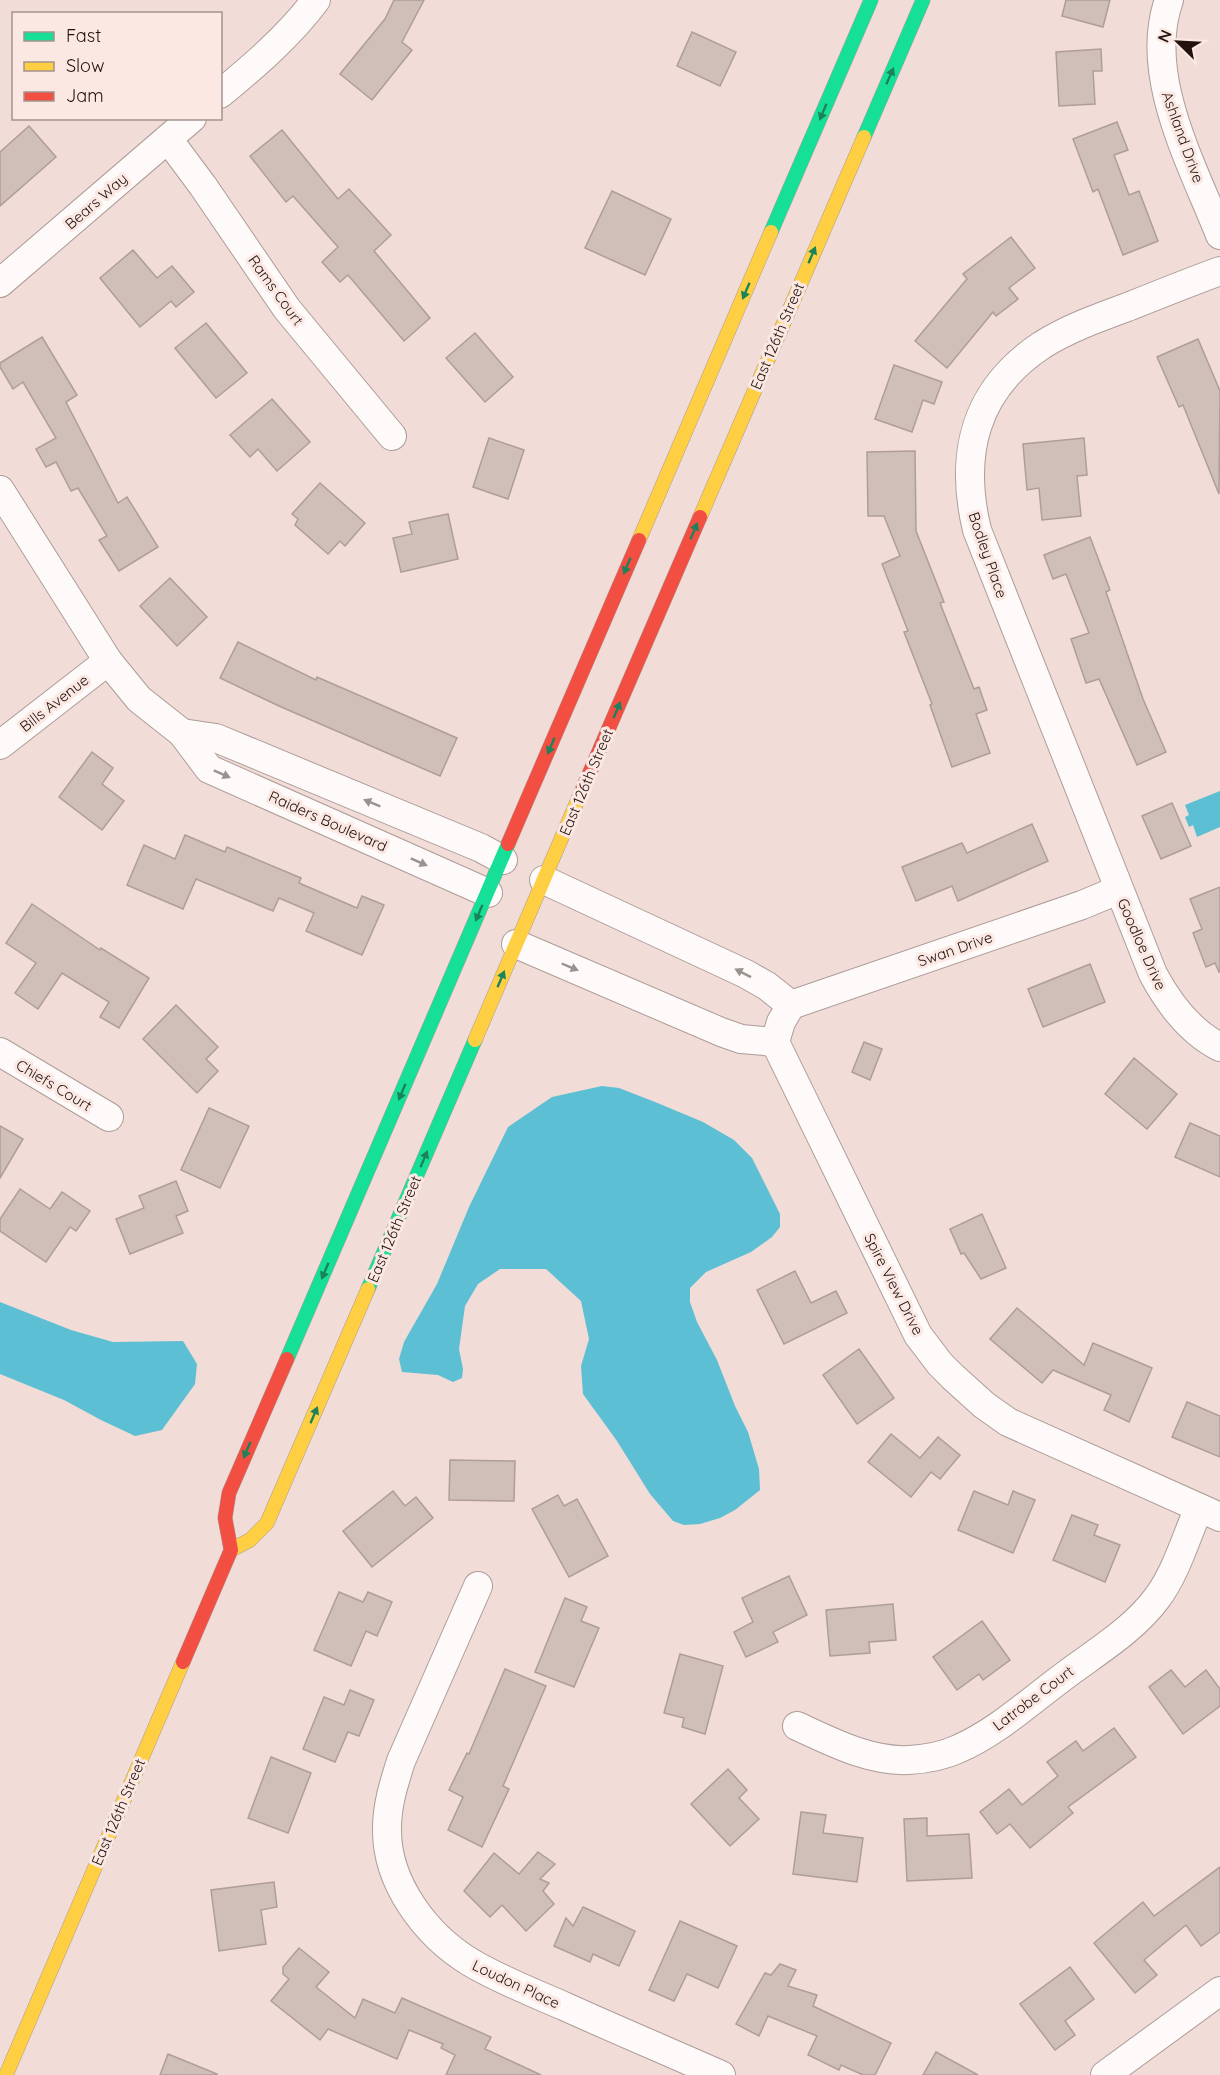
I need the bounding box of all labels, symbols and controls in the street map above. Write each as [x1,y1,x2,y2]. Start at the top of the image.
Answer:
legend [12,12,222,120]
north arrow [1148,12,1208,72]
text: Fast [66,24,101,47]
text: N [1153,26,1176,45]
text: Slow [66,54,104,77]
one-way arrow [885,67,895,85]
text: Jam [66,84,104,107]
street label: Ashland Drive [1158,89,1208,185]
one-way arrow [818,103,828,121]
street label: Bears Way [61,169,131,233]
one-way arrow [807,246,817,264]
street label: Rams Court [244,251,308,329]
street label: East 126th Street [746,280,808,392]
one-way arrow [741,282,750,300]
street label: Bodley Place [964,509,1012,601]
one-way arrow [689,522,699,540]
one-way arrow [623,558,632,575]
street label: Bills Avenue [16,670,92,736]
one-way arrow [612,701,622,719]
street label: East 126th Street [555,726,617,838]
one-way arrow [546,737,556,755]
one-way arrow [213,769,231,779]
street label: Raiders Boulevard [266,786,390,856]
one-way arrow [363,798,381,807]
one-way arrow [410,857,428,867]
street label: Goodloe Drive [1113,895,1171,993]
one-way arrow [475,905,484,922]
street label: Swan Drive [915,927,995,971]
one-way arrow [561,962,579,972]
one-way arrow [734,968,751,978]
one-way arrow [496,970,506,988]
street label: Chiefs Court [13,1055,95,1115]
one-way arrow [397,1084,407,1102]
one-way arrow [419,1149,429,1167]
street label: East 126th Street [363,1173,425,1285]
street label: Spire View Drive [860,1230,928,1338]
one-way arrow [320,1263,330,1281]
one-way arrow [310,1406,319,1424]
one-way arrow [242,1442,252,1460]
street label: Latrobe Court [989,1661,1077,1735]
street label: East 126th Street [87,1756,149,1868]
street label: Loudon Place [469,1955,563,2013]

